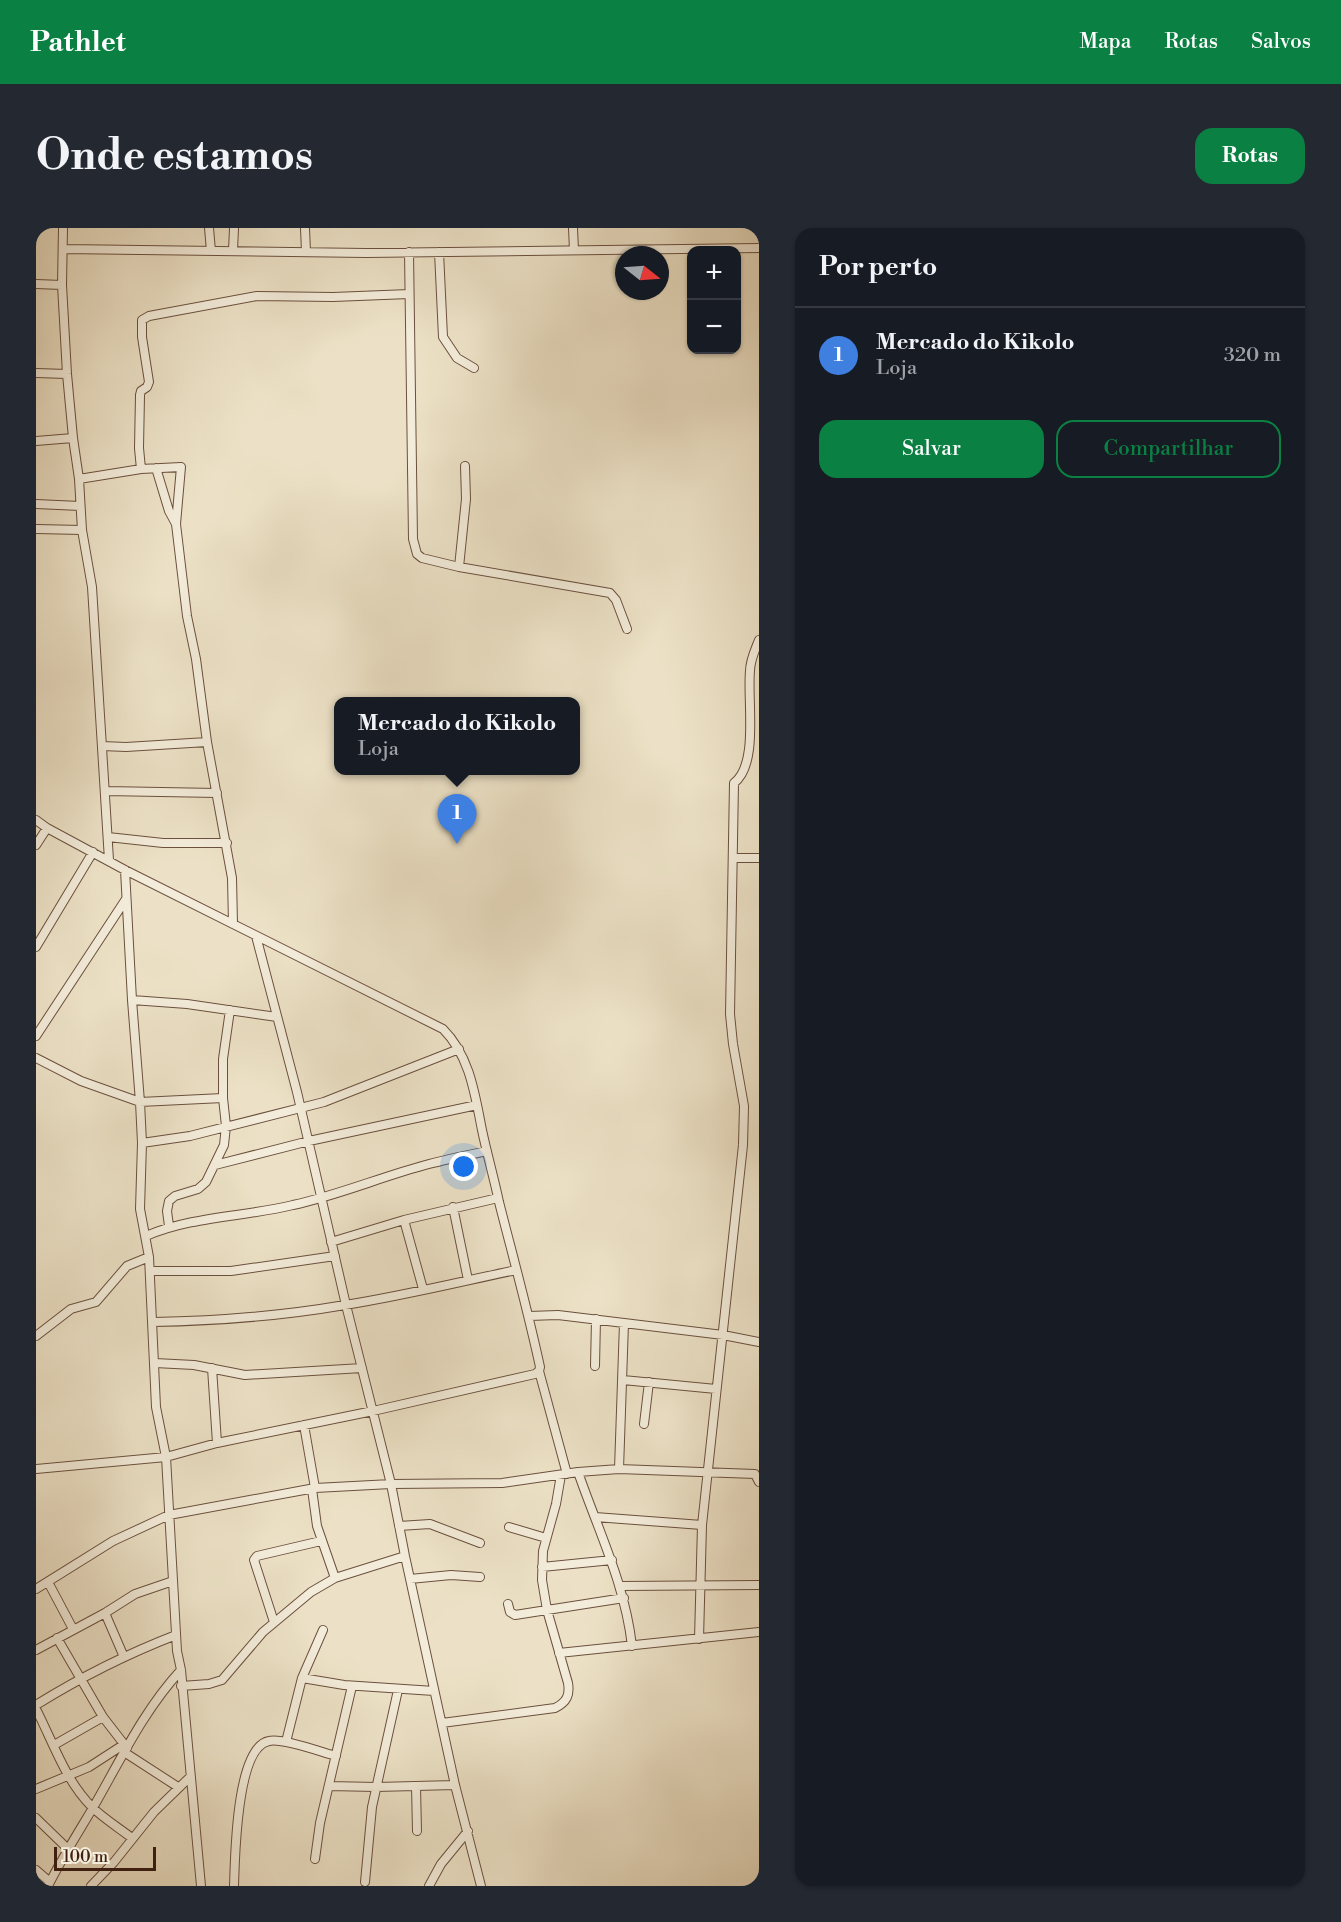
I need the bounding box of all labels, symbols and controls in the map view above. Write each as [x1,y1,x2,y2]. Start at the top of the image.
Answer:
text: Pathlet [30,25,126,60]
text: Mapa [1079,29,1131,55]
text: Rotas [1164,29,1218,55]
text: Salvos [1251,29,1311,55]
button: Rotas [1195,128,1305,184]
text: Onde estamos [36,130,313,183]
north arrow [615,246,669,300]
map controls [687,246,741,354]
button: + [687,246,741,300]
text: Por perto [819,251,937,283]
button: − [687,300,741,354]
text: Mercado do Kikolo [876,329,1075,356]
text: 1 [834,343,843,368]
text: 320 m [1224,343,1281,368]
text: Loja [876,356,917,381]
button: Salvar [819,420,1044,478]
button: Compartilhar [1056,420,1281,478]
popup [334,697,580,775]
text: Mercado do Kikolo [358,710,556,737]
text: Loja [358,737,399,762]
pin: 1 [438,794,476,844]
your location [449,1152,478,1181]
scale bar [54,1844,156,1872]
text: 100 m [63,1847,108,1867]

